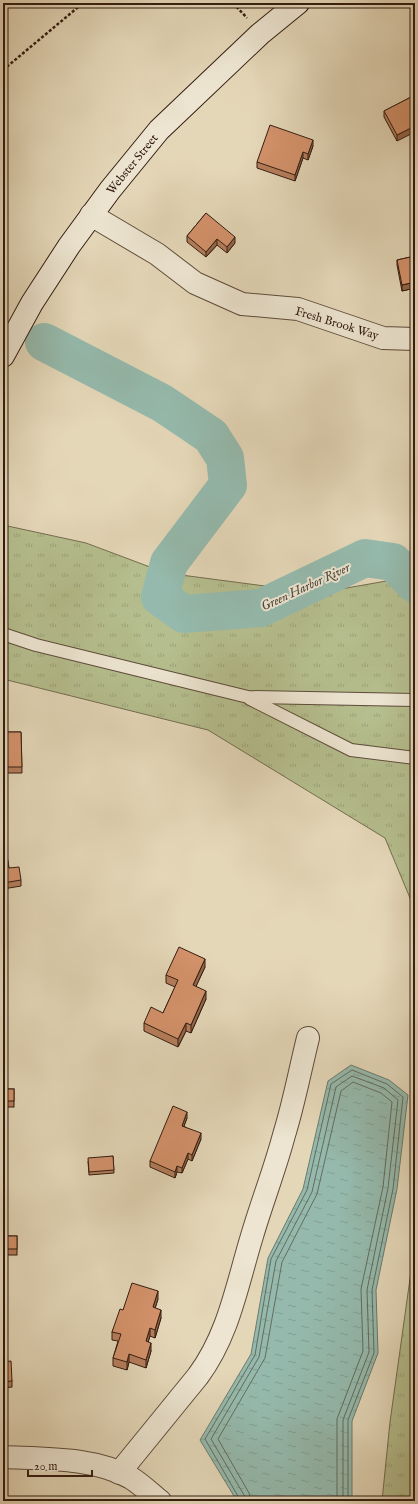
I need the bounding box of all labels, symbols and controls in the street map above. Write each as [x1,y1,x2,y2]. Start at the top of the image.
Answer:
street label: Webster Street [103,131,161,198]
street label: Fresh Brook Way [293,304,381,343]
water label: Green Harbor River [258,559,353,615]
scale bar [28,1452,92,1478]
text: 20 m [34,1459,57,1474]

